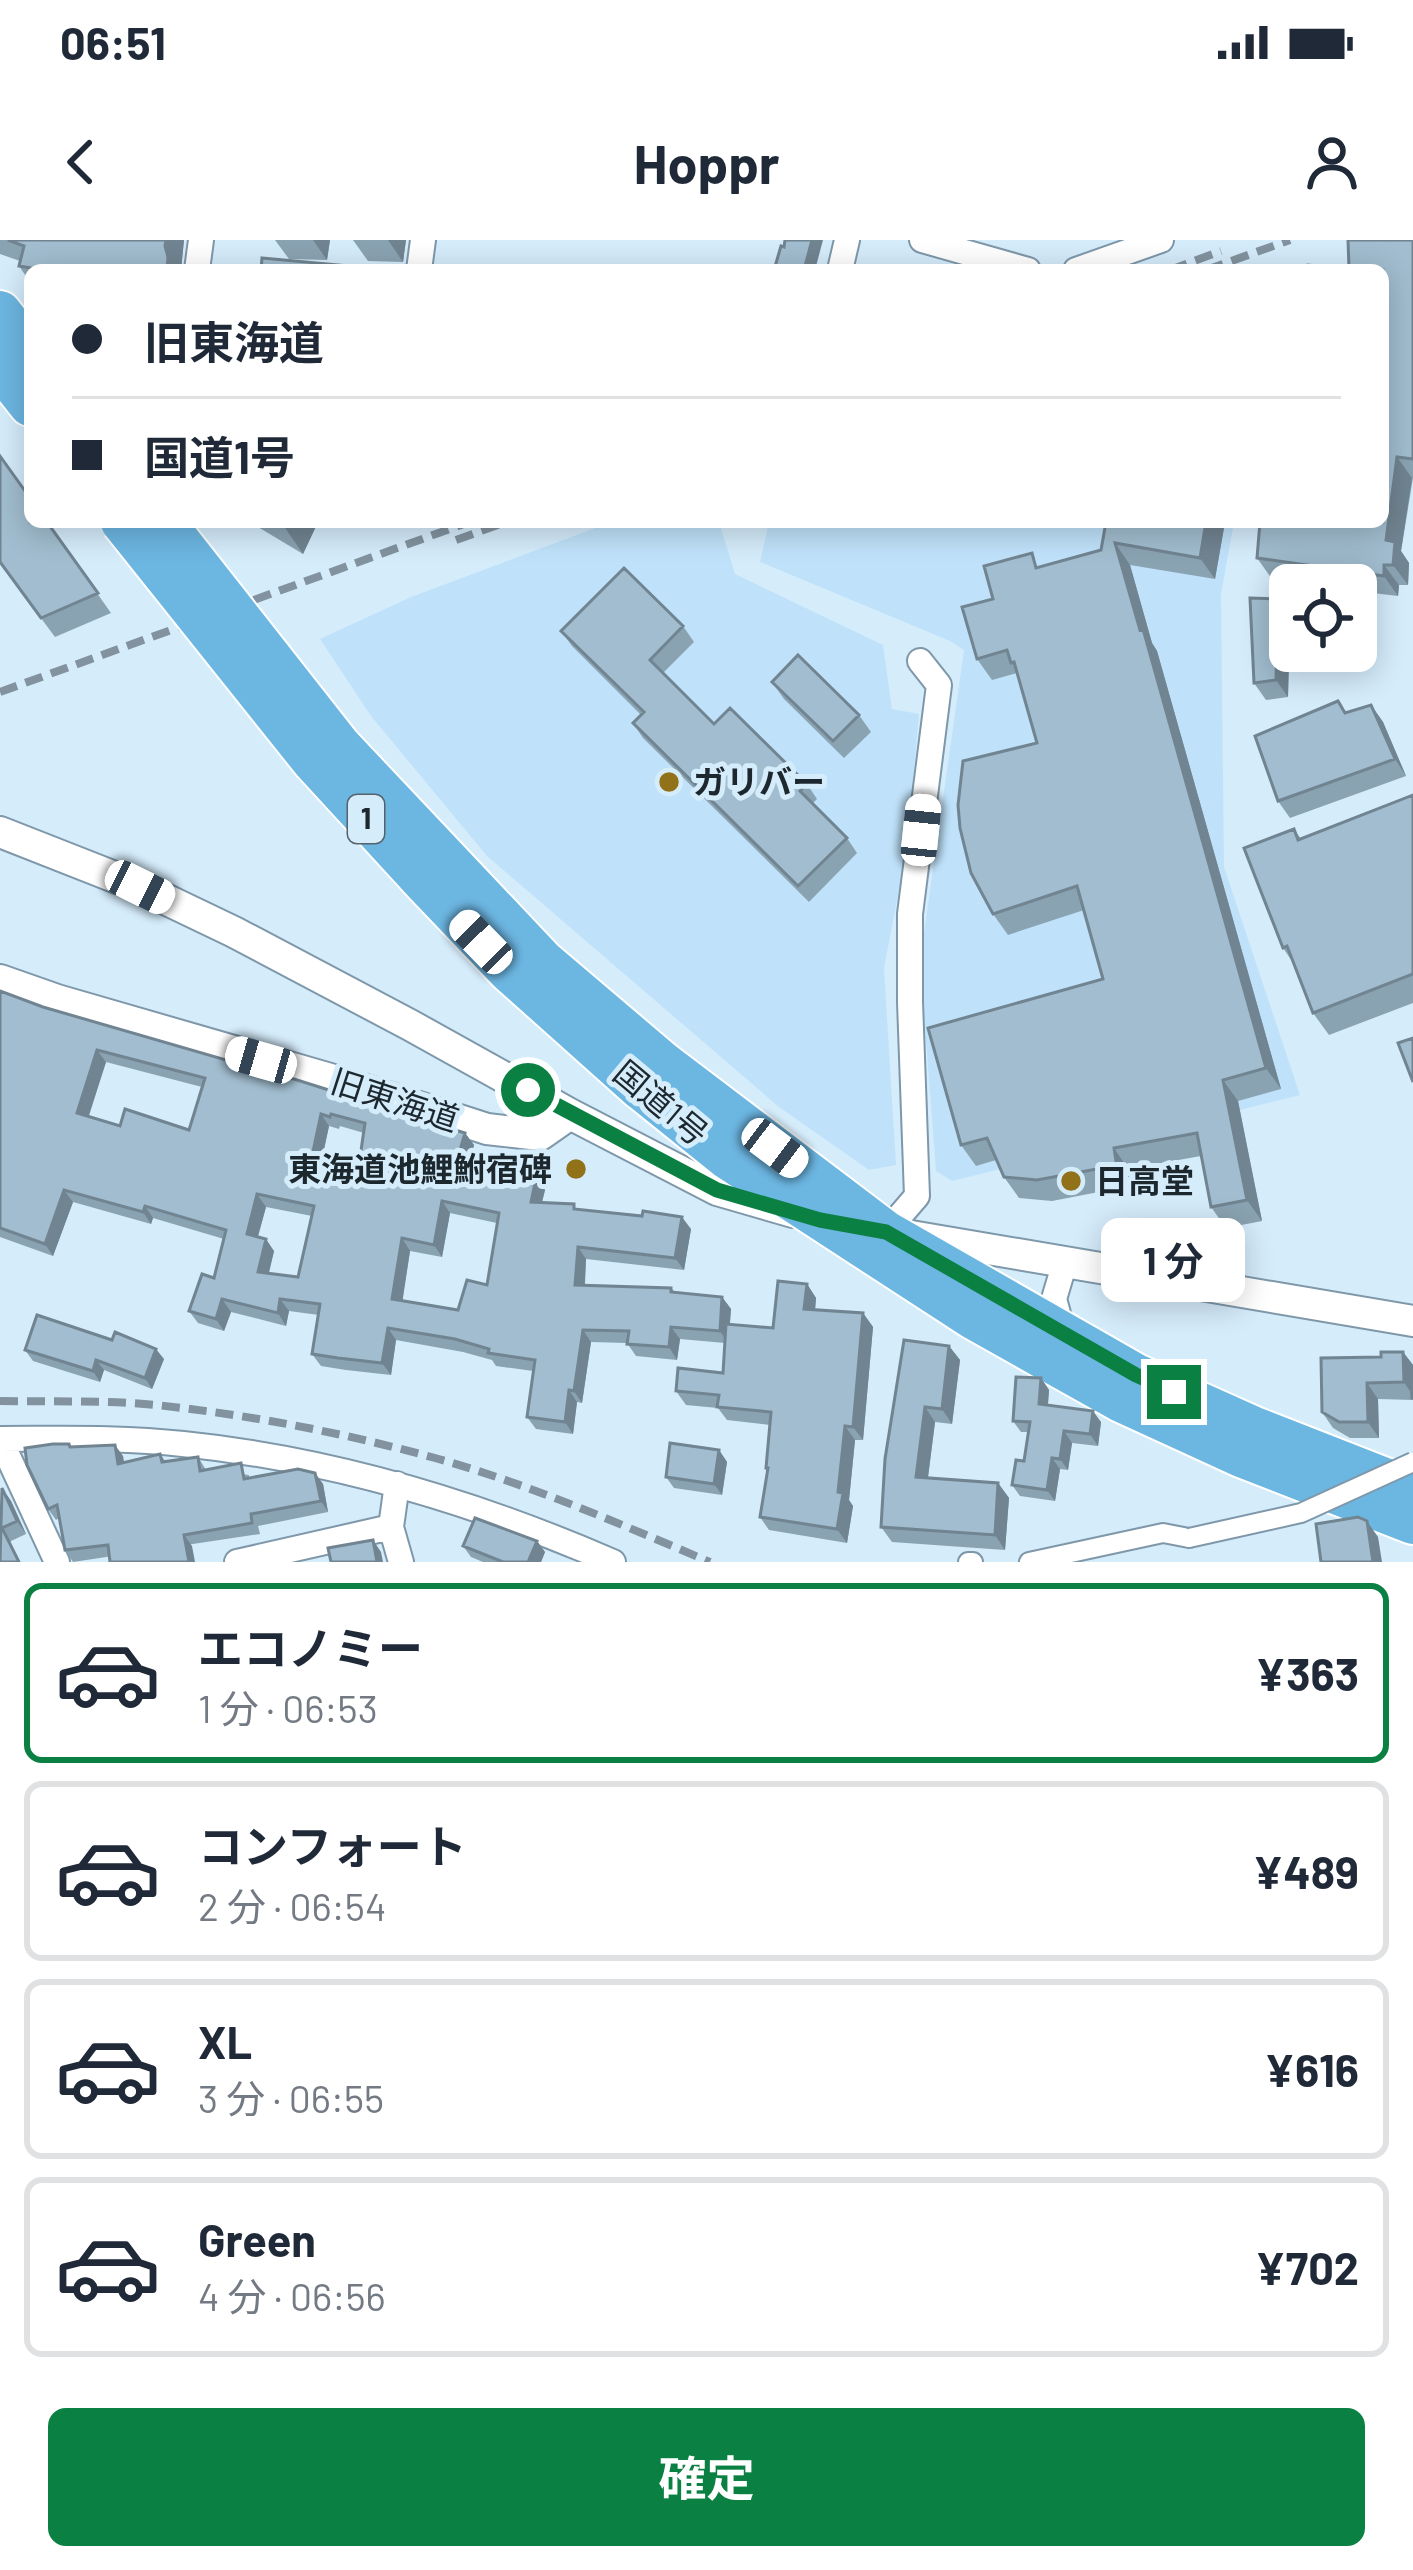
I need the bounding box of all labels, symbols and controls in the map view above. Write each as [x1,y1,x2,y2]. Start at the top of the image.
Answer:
text: 06:51 [60,15,166,69]
icon: back [48,129,114,195]
icon: person [1299,129,1365,195]
text: Hoppr [633,130,780,195]
text: 旧東海道 [144,314,324,368]
text: 国道1号 [144,429,295,483]
map controls [1269,564,1377,672]
button: locate [1269,564,1377,672]
place label: ガリバー [693,761,825,801]
marker: ガリバー [656,769,682,795]
car [899,792,943,868]
road number: 1 [348,795,384,843]
car [100,855,180,919]
car [443,904,519,980]
car [221,1033,301,1087]
street label: 国道1号 [606,1051,717,1153]
street label: 旧東海道 [326,1060,464,1138]
route start [501,1063,555,1117]
car [735,1112,815,1184]
place label: 東海道池鯉鮒宿碑 [288,1148,552,1188]
marker: 東海道池鯉鮒宿碑 [563,1156,589,1182]
place label: 日高堂 [1095,1160,1194,1200]
marker: 日高堂 [1058,1168,1084,1194]
callout: 1 分 [1102,1218,1246,1302]
text: 1 分 [1143,1236,1203,1283]
route end [1147,1365,1201,1419]
icon: car [54,1619,162,1727]
text: エコノミー [198,1620,423,1674]
text: ¥363 [1255,1646,1359,1700]
text: 1 分 · 06:53 [198,1684,378,1731]
icon: car [54,1817,162,1925]
text: コンフォート [198,1818,467,1872]
text: ¥489 [1253,1844,1359,1898]
text: 2 分 · 06:54 [198,1882,386,1929]
text: XL [198,2014,252,2068]
icon: car [54,2015,162,2123]
text: ¥616 [1264,2042,1359,2096]
text: 3 分 · 06:55 [198,2074,384,2121]
text: Green [198,2212,316,2266]
icon: car [54,2213,162,2321]
text: ¥702 [1255,2240,1359,2294]
text: 4 分 · 06:56 [198,2272,386,2319]
button: 確定 [48,2408,1365,2546]

